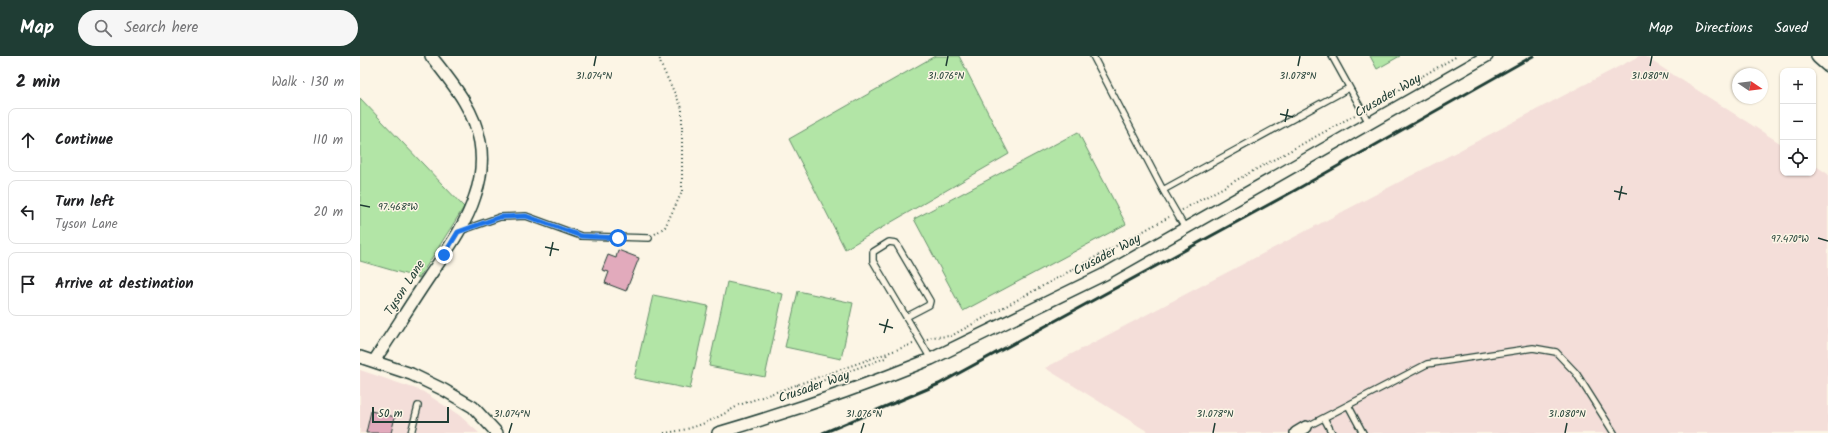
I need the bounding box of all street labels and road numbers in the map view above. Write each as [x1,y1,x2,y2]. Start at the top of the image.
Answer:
street label: Crusader Way [1351,68,1426,124]
street label: Crusader Way [1069,228,1145,282]
street label: Tyson Lane [379,256,431,320]
street label: Crusader Way [776,365,853,409]

